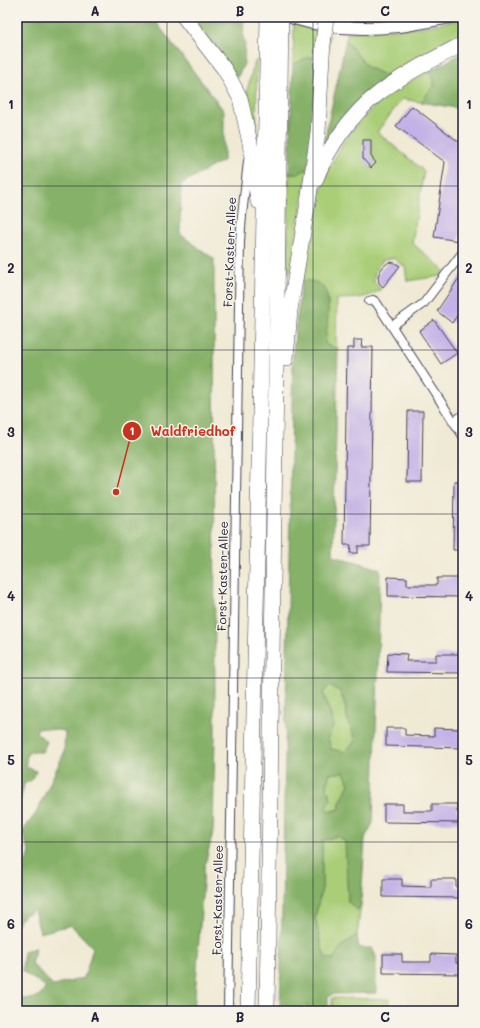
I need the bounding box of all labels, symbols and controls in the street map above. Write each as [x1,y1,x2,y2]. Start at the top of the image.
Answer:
text: A [90,2,100,19]
text: B [236,2,245,19]
text: C [380,2,390,19]
text: 1 [8,95,14,112]
text: 1 [466,95,472,112]
street label: Forst-Kasten-Allee [219,197,239,307]
text: 2 [7,259,15,276]
text: 2 [465,259,473,276]
callout: Waldfriedhof [122,419,243,444]
text: 1 [129,422,135,438]
text: Waldfriedhof [151,422,236,439]
text: 3 [7,423,15,440]
text: 3 [465,423,473,440]
street label: Forst-Kasten-Allee [213,521,231,631]
text: 4 [7,587,15,604]
text: 4 [465,587,473,604]
text: 5 [7,751,15,768]
text: 5 [465,751,473,768]
street label: Forst-Kasten-Allee [208,845,226,955]
text: 6 [7,915,15,932]
text: 6 [465,915,473,932]
text: A [90,1008,100,1025]
text: B [236,1008,245,1025]
text: C [380,1008,390,1025]

